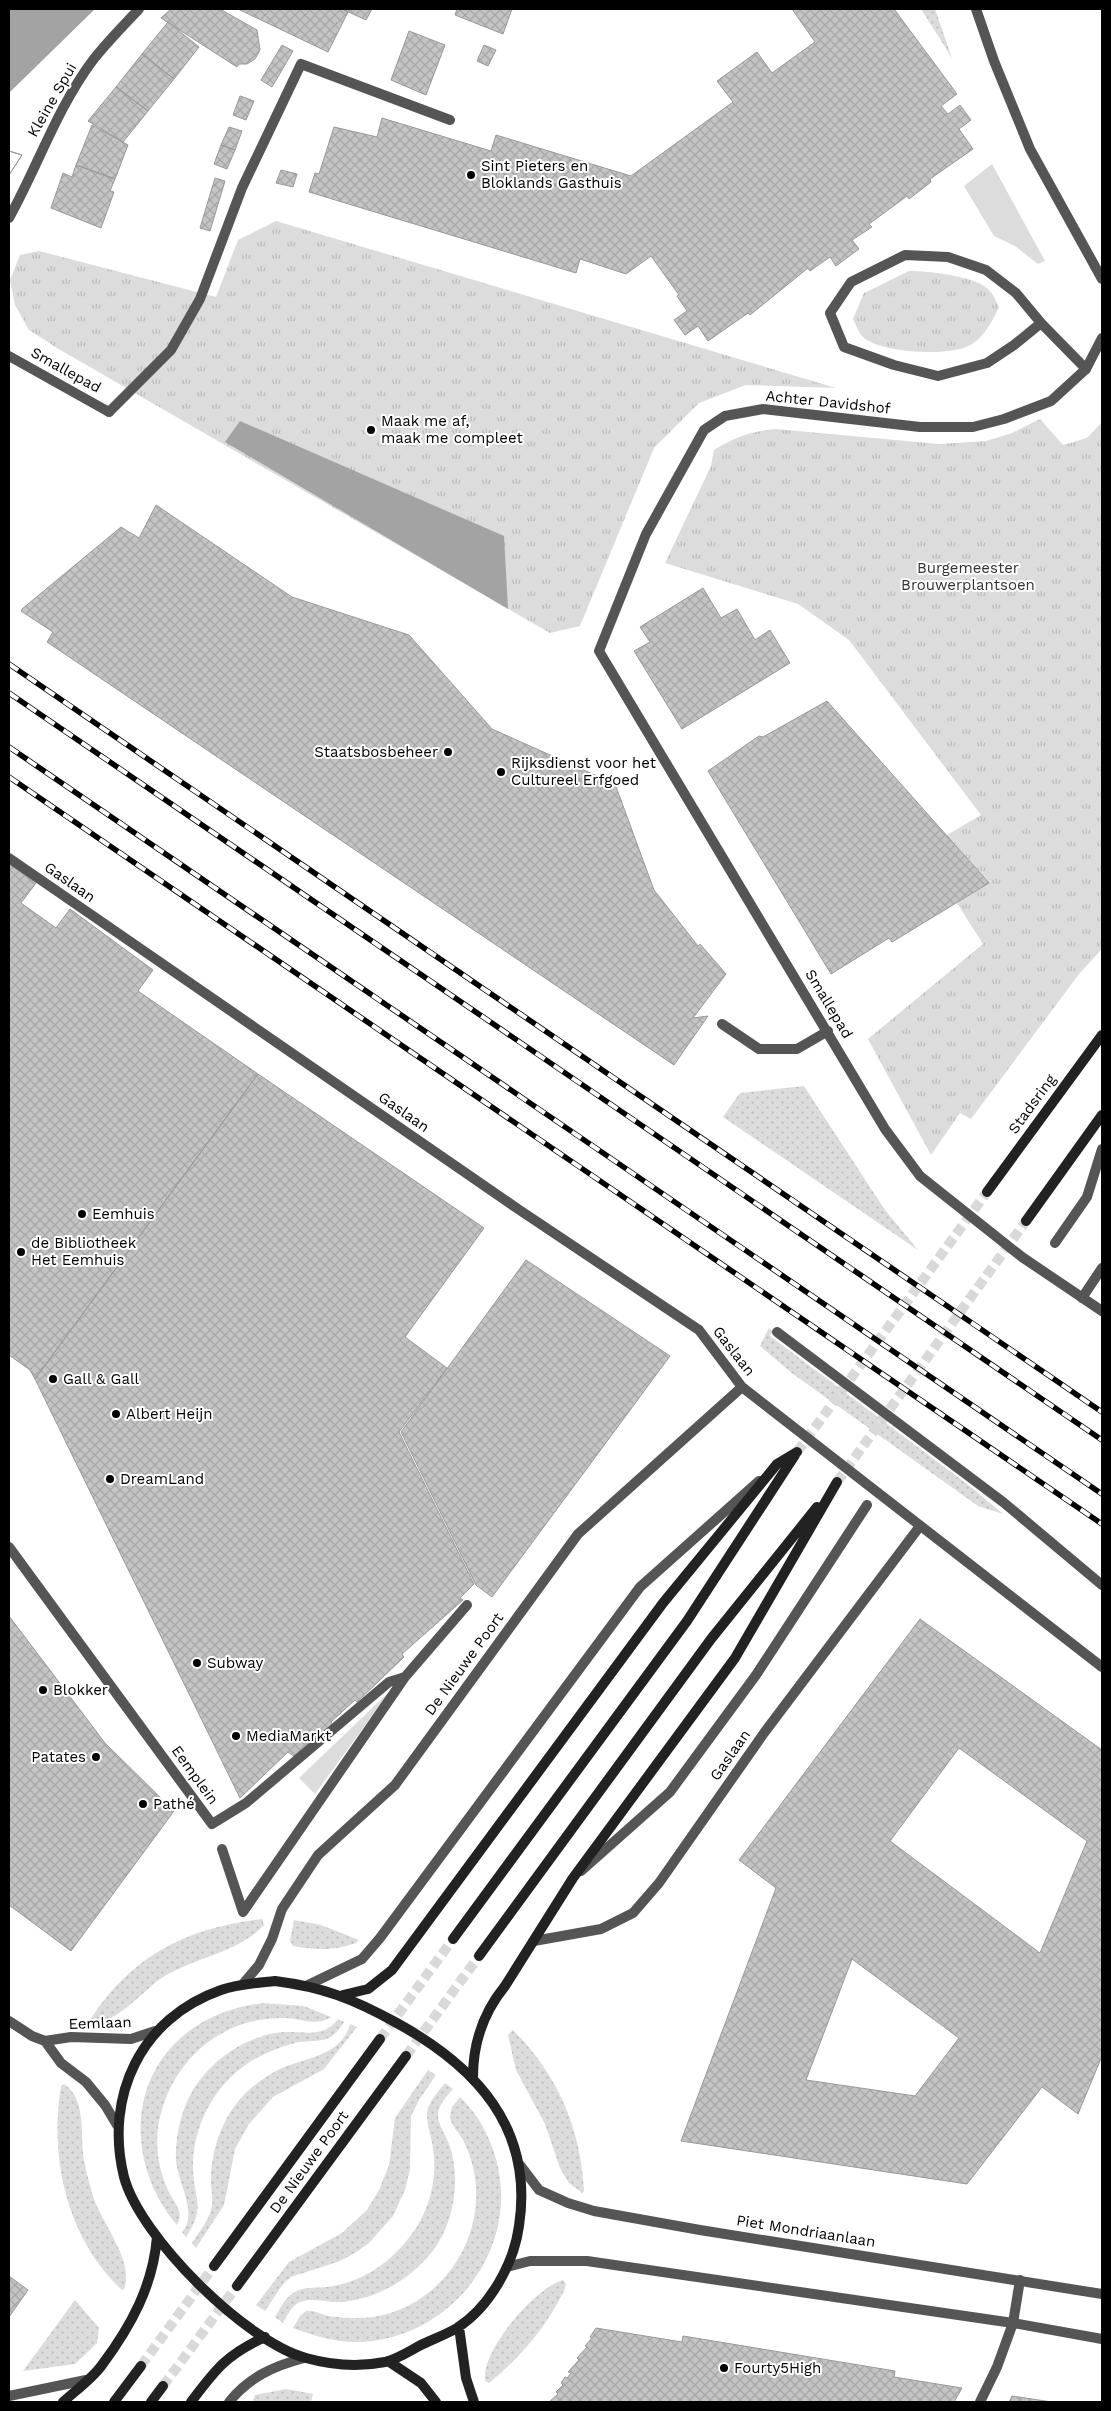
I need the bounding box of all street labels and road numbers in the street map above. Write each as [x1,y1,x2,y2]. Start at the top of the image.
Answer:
street label: Kleine Spui [24,60,80,140]
street label: Smallepad [28,343,104,397]
street label: Achter Davidshof [765,386,891,418]
street label: Gaslaan [41,858,99,906]
street label: Smallepad [801,966,857,1042]
street label: Stadsring [1004,1071,1060,1137]
street label: Gaslaan [375,1088,433,1136]
street label: Gaslaan [709,1323,759,1379]
street label: De Nieuwe Poort [421,1609,508,1719]
street label: Gaslaan [706,1726,754,1784]
street label: Eemplein [168,1742,222,1808]
street label: Eemlaan [68,2013,132,2033]
street label: De Nieuwe Poort [266,2107,353,2217]
street label: Piet Mondriaanlaan [735,2211,877,2251]

